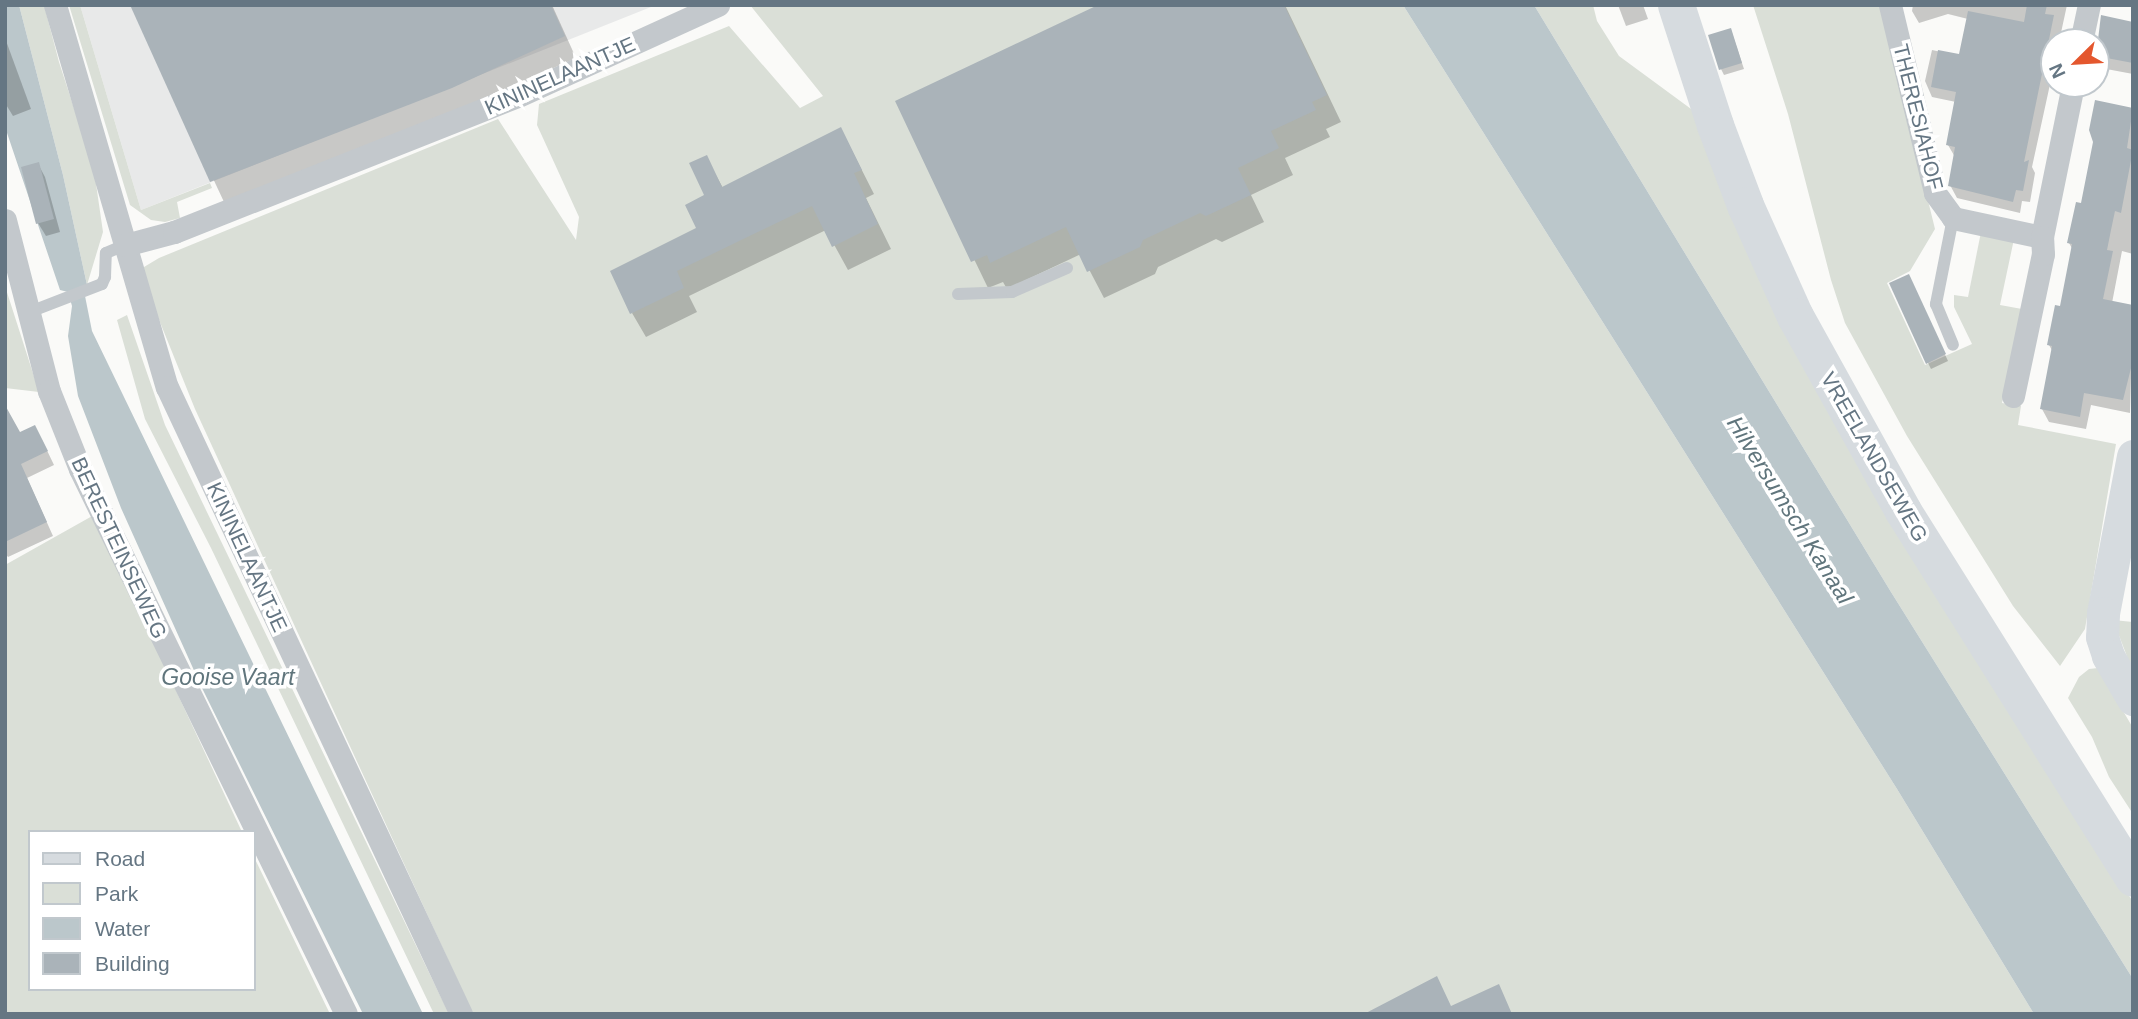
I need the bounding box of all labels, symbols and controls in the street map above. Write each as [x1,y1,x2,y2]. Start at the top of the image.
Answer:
north arrow [2040,28,2110,98]
street label: KININELAANTJE [481,32,639,120]
street label: THERESIAHOF [1888,41,1948,193]
text: N [2045,60,2070,81]
street label: VREELANDSEWEG [1815,368,1933,546]
water label: Hilversumsch Kanaal [1721,411,1859,609]
street label: BERESTEINSEWEG [66,453,172,643]
street label: KININELAANTJE [201,478,293,636]
water label: Gooise Vaart [161,663,295,691]
legend [28,830,256,991]
text: Road [95,847,145,870]
text: Park [95,882,138,905]
text: Water [95,917,150,940]
text: Building [95,952,170,975]

